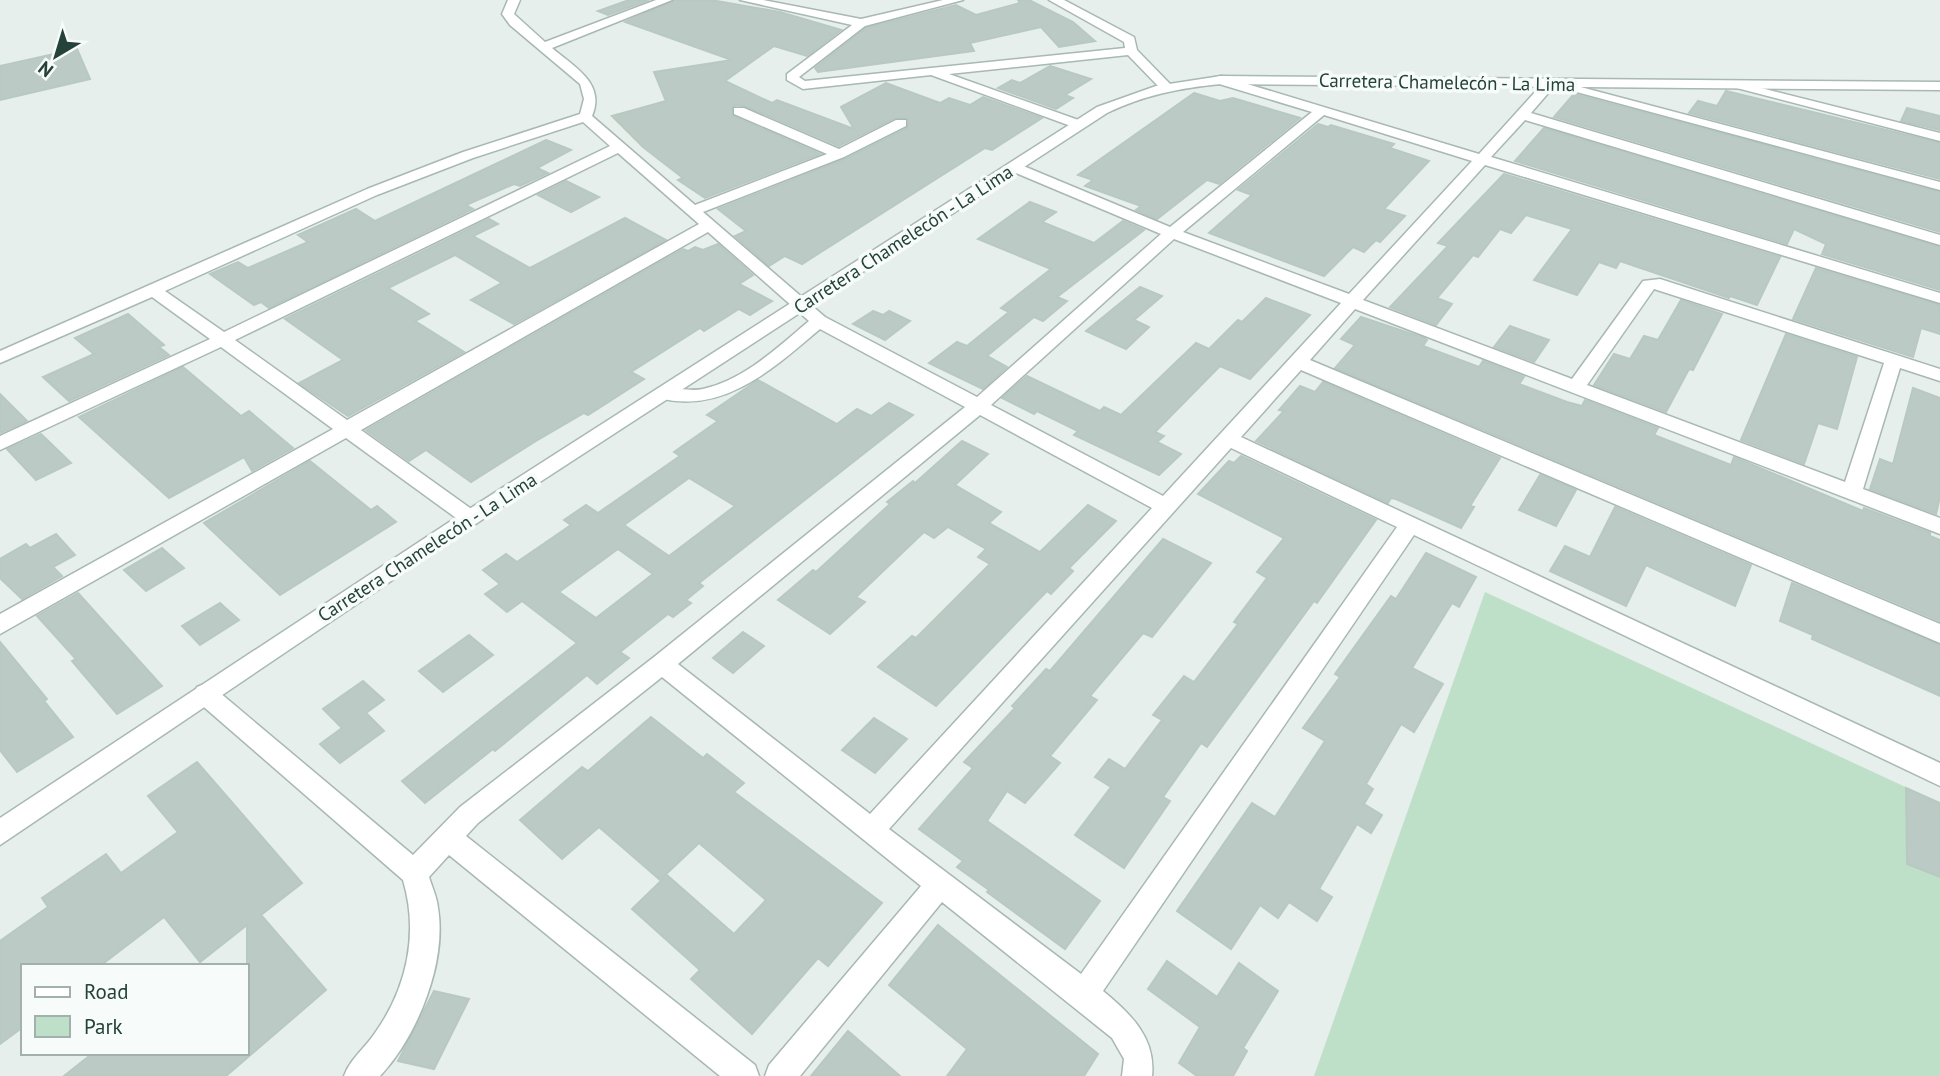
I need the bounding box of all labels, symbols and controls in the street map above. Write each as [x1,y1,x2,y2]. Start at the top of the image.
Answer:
north arrow [21,21,91,91]
text: N [33,56,58,83]
street label: Carretera Chamelecón - La Lima [1319,68,1575,96]
street label: Carretera Chamelecón - La Lima [789,159,1017,319]
street label: Carretera Chamelecón - La Lima [313,467,541,627]
legend [21,964,248,1055]
text: Road [84,978,128,1005]
text: Park [84,1013,123,1040]

